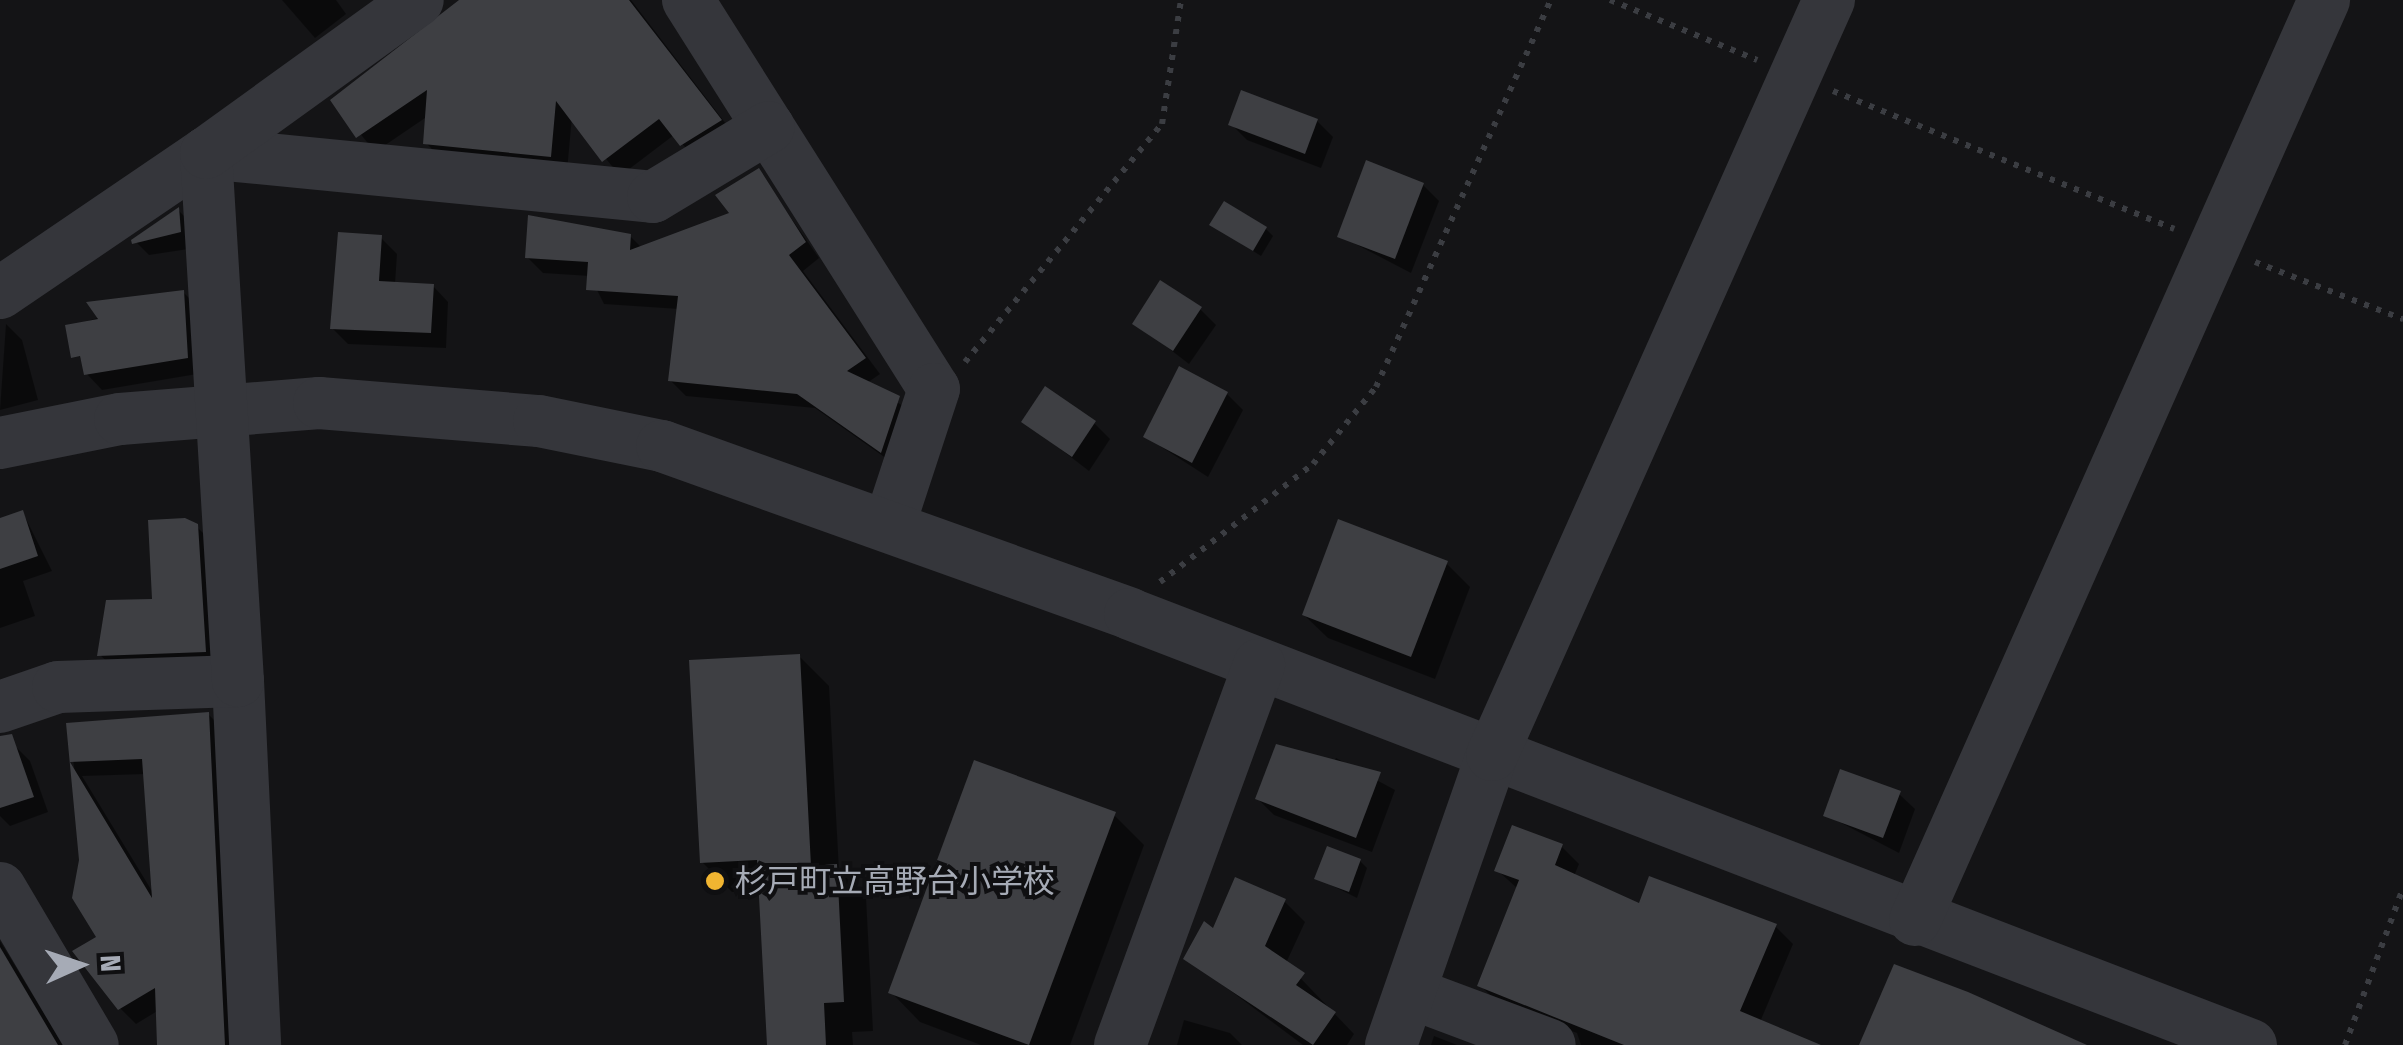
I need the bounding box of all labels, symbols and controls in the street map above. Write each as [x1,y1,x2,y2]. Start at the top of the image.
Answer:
place label: 杉戸町立高野台小学校 [735,862,1055,900]
marker: 杉戸町立高野台小学校 [704,870,726,892]
north arrow [30,915,130,1015]
text: N [94,954,127,973]

